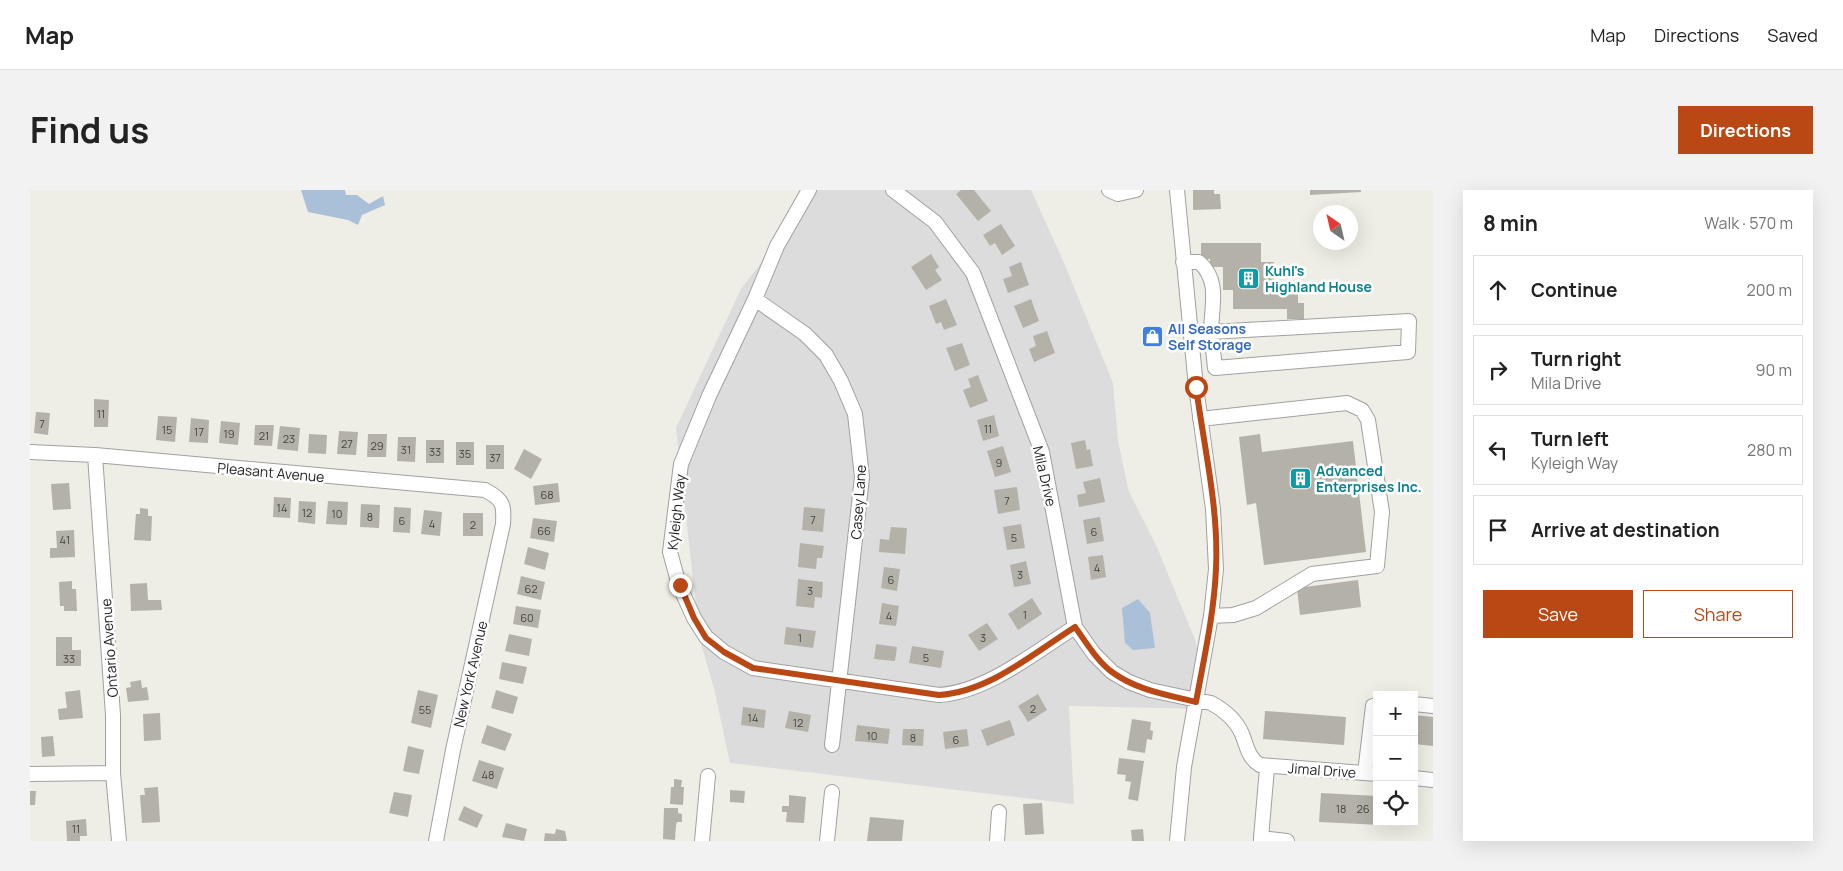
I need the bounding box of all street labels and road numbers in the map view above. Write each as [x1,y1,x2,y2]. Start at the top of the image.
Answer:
street label: Mila Drive [1029,444,1061,508]
street label: Pleasant Avenue [217,458,325,486]
street label: Casey Lane [846,464,870,540]
street label: Kyleigh Way [663,472,690,551]
street label: Ontario Avenue [96,598,122,698]
street label: New York Avenue [449,619,491,729]
street label: Jimal Drive [1287,758,1357,782]

